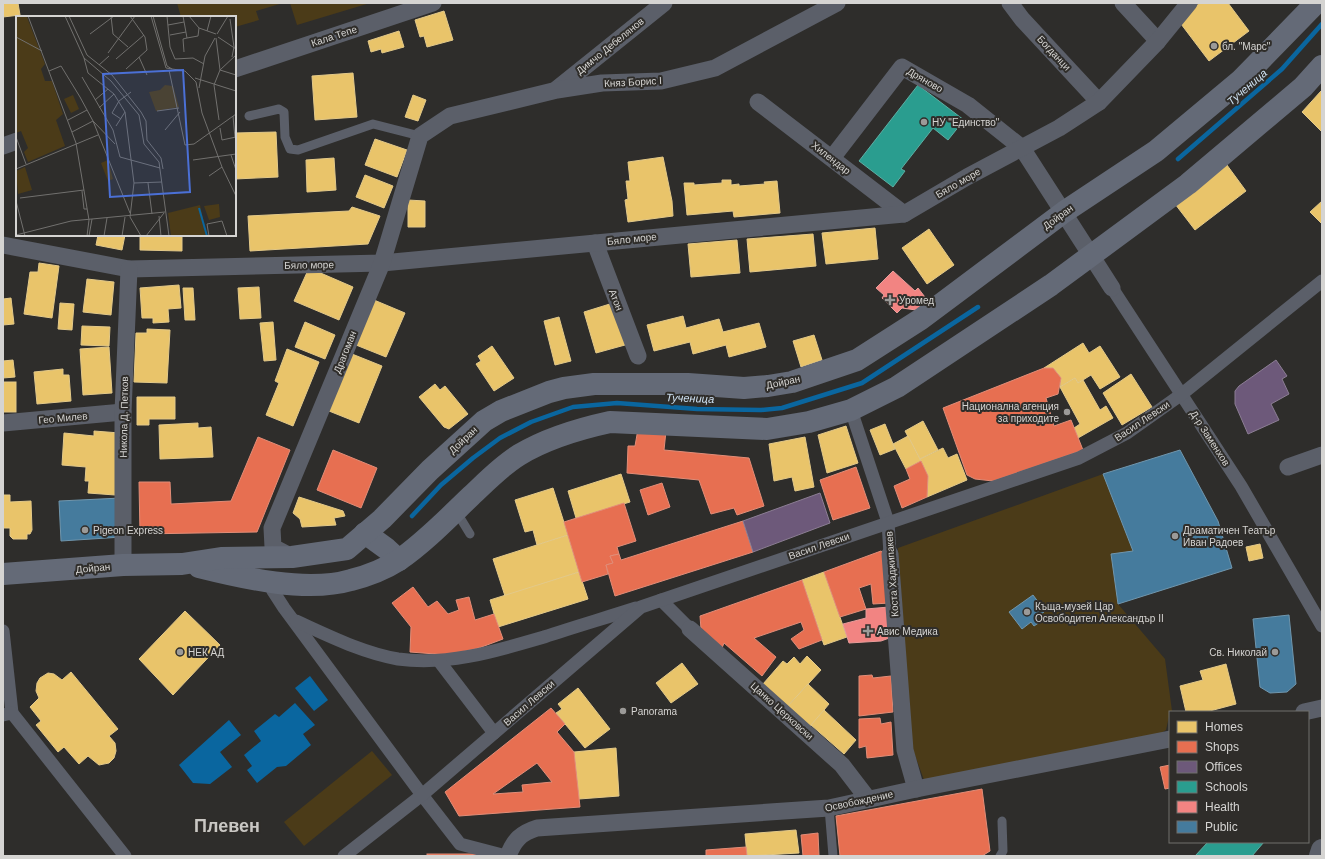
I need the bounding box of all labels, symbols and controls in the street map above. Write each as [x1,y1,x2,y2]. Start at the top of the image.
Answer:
street label: Димчо Дебелянов [574,15,646,77]
inset map [16,16,236,236]
street label: Кала Тепе [310,23,359,49]
street label: Богданци [1035,33,1073,73]
marker: бл. "Марс" [1209,41,1219,51]
place label: бл. "Марс" [1222,41,1271,52]
street label: Дряново [905,65,945,95]
water label: Тученица [1225,67,1269,107]
street label: Княз Борис I [604,75,662,89]
marker: НУ "Единство" [919,117,929,127]
place label: НУ "Единство" [932,117,1000,128]
street label: Хилендар [809,139,853,177]
street label: Бяло море [934,166,983,200]
street label: Дойран [1041,202,1075,232]
street label: Бяло море [607,231,658,247]
street label: Бяло море [284,259,334,271]
street label: Атон [607,288,625,312]
marker: Уромед [884,294,896,306]
place label: Уромед [899,295,934,306]
street label: Драгоман [332,329,358,375]
street label: Дойран [765,373,801,391]
street label: Никола Д. Петков [118,376,130,458]
water label: Тученица [666,391,714,405]
street label: Васил Левски [1113,399,1171,443]
place label: Национална агенция за приходите [962,401,1059,424]
marker: Национална агенция за приходите [1062,407,1072,417]
street label: Д-р Заменхов [1188,408,1232,468]
street label: Гео Милев [38,410,88,426]
street label: Дойран [447,424,479,456]
marker: Pigeon Express [80,525,90,535]
place label: Pigeon Express [93,525,163,536]
place label: Драматичен Театър Иван Радоев [1183,525,1276,548]
street label: Васил Левски [787,530,851,562]
street label: Коста Хаджипакев [884,531,900,617]
marker: Драматичен Театър Иван Радоев [1170,531,1180,541]
street label: Дойран [75,561,111,575]
place label: Къща-музей Цар Освободител Александър II [1035,601,1164,624]
marker: Къща-музей Цар Освободител Александър II [1022,607,1032,617]
marker: Авис Медика [862,625,874,637]
place label: Авис Медика [877,626,938,637]
marker: НЕК АД [175,647,185,657]
place label: НЕК АД [188,647,224,658]
place label: Св. Николай [1209,647,1267,658]
marker: Св. Николай [1270,647,1280,657]
street label: Васил Левски [501,678,557,728]
street label: Цанко Церковски [748,680,816,742]
marker: Panorama [618,706,628,716]
place label: Panorama [631,706,678,717]
legend [1169,711,1309,843]
text: Homes [1205,720,1243,734]
text: Shops [1205,740,1239,754]
text: Offices [1205,760,1242,774]
text: Schools [1205,780,1248,794]
street label: Освобождение [824,788,895,814]
text: Health [1205,800,1240,814]
district label: Плевен [194,816,260,836]
text: Public [1205,820,1238,834]

